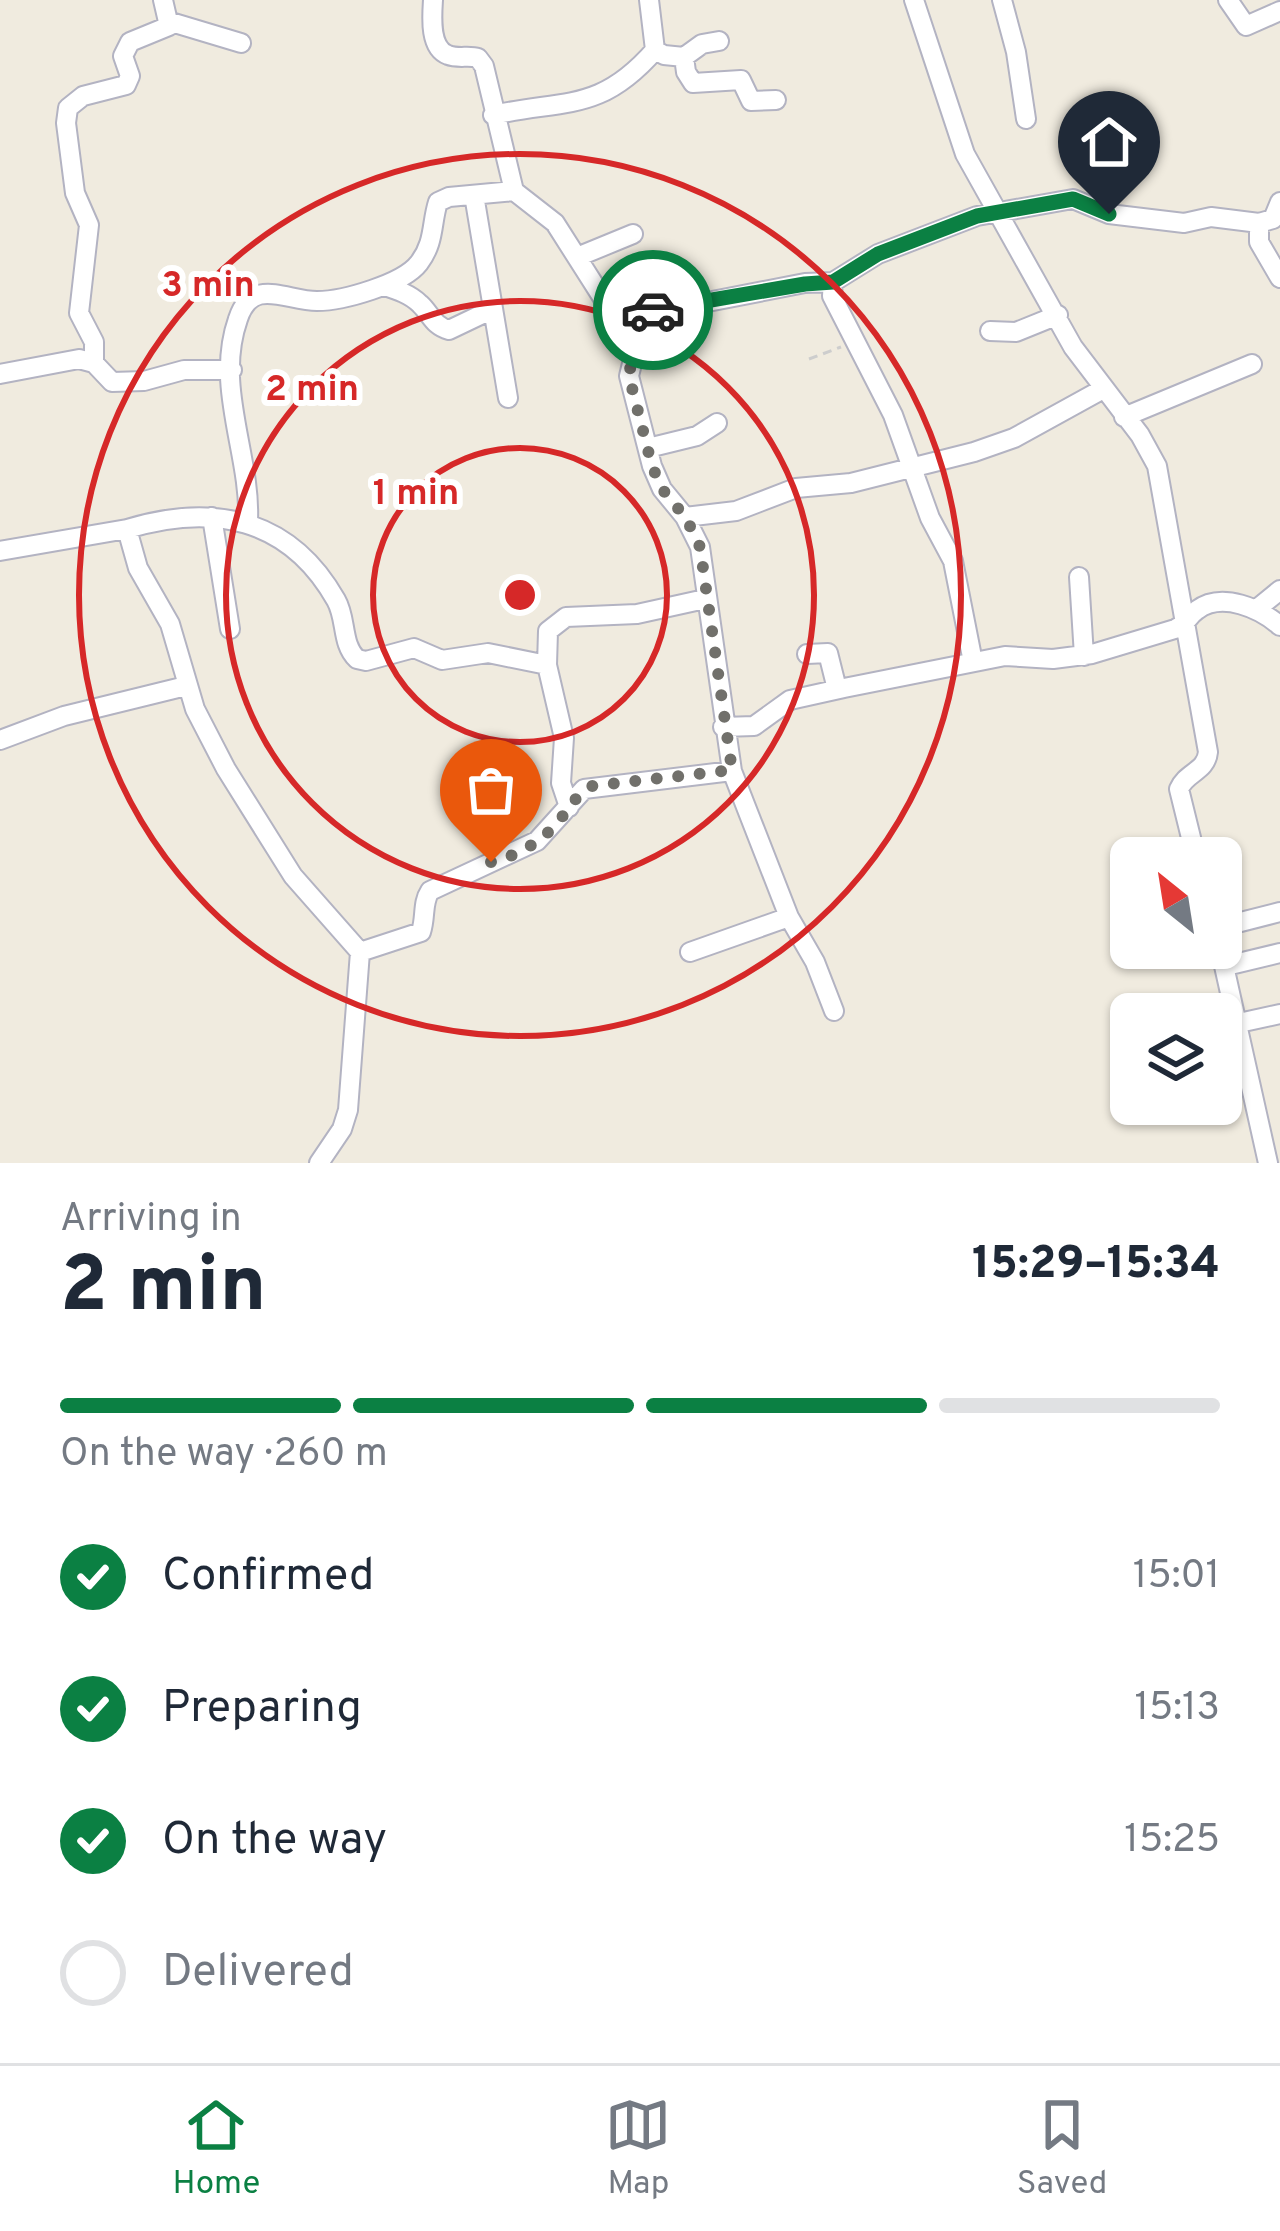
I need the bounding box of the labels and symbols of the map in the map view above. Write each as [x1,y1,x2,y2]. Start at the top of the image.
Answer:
pin [1058,91,1160,214]
courier [593,250,713,370]
text: 3 min [161,264,255,310]
text: 2 min [265,368,359,414]
text: 1 min [373,472,459,518]
centre of rings [499,574,541,616]
pin [440,739,542,862]
north arrow [1110,837,1242,969]

